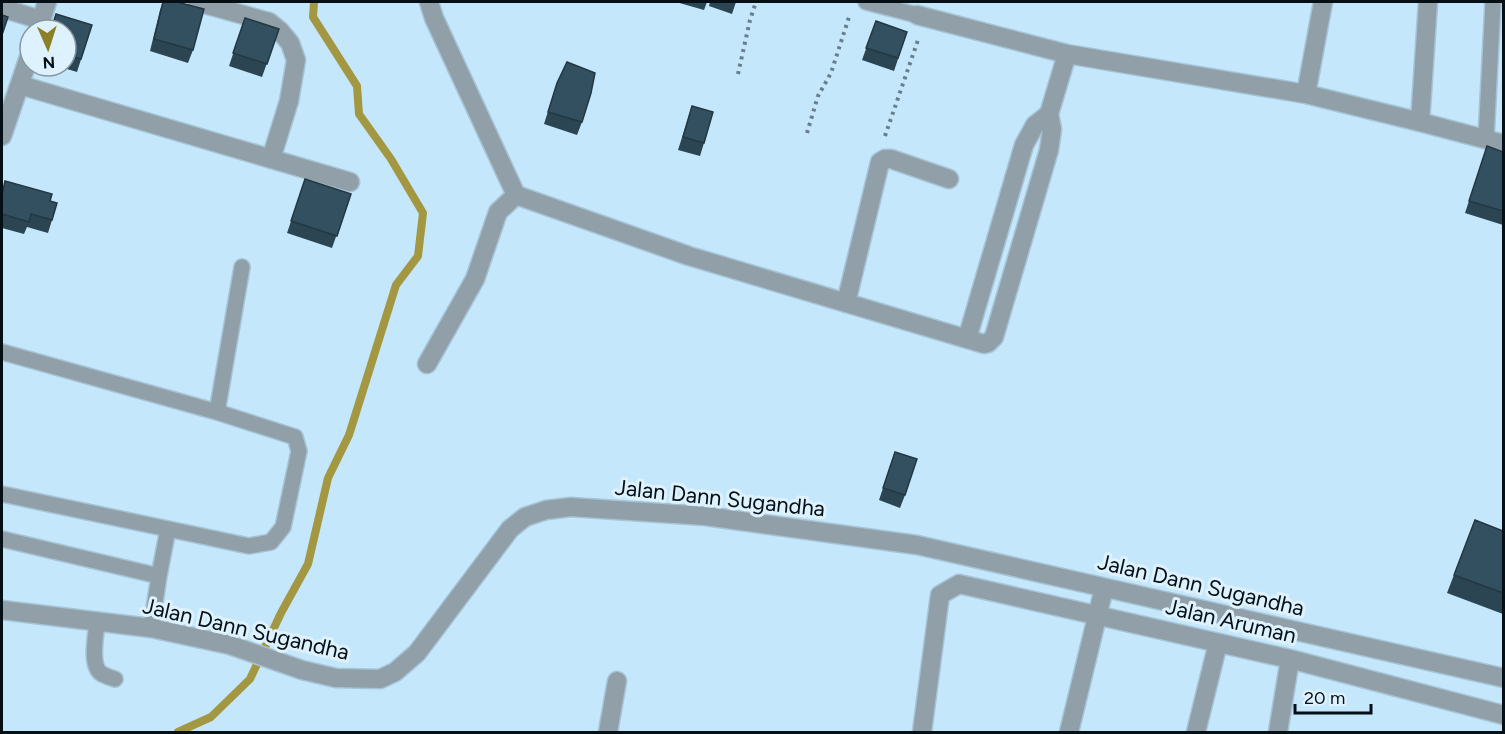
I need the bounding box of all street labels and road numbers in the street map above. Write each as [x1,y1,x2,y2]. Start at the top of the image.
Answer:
street label: Jalan Dann Sugandha [614,474,826,522]
street label: Jalan Dann Sugandha [1095,548,1307,622]
street label: Jalan Dann Sugandha [140,592,352,666]
street label: Jalan Aruman [1163,593,1299,649]

